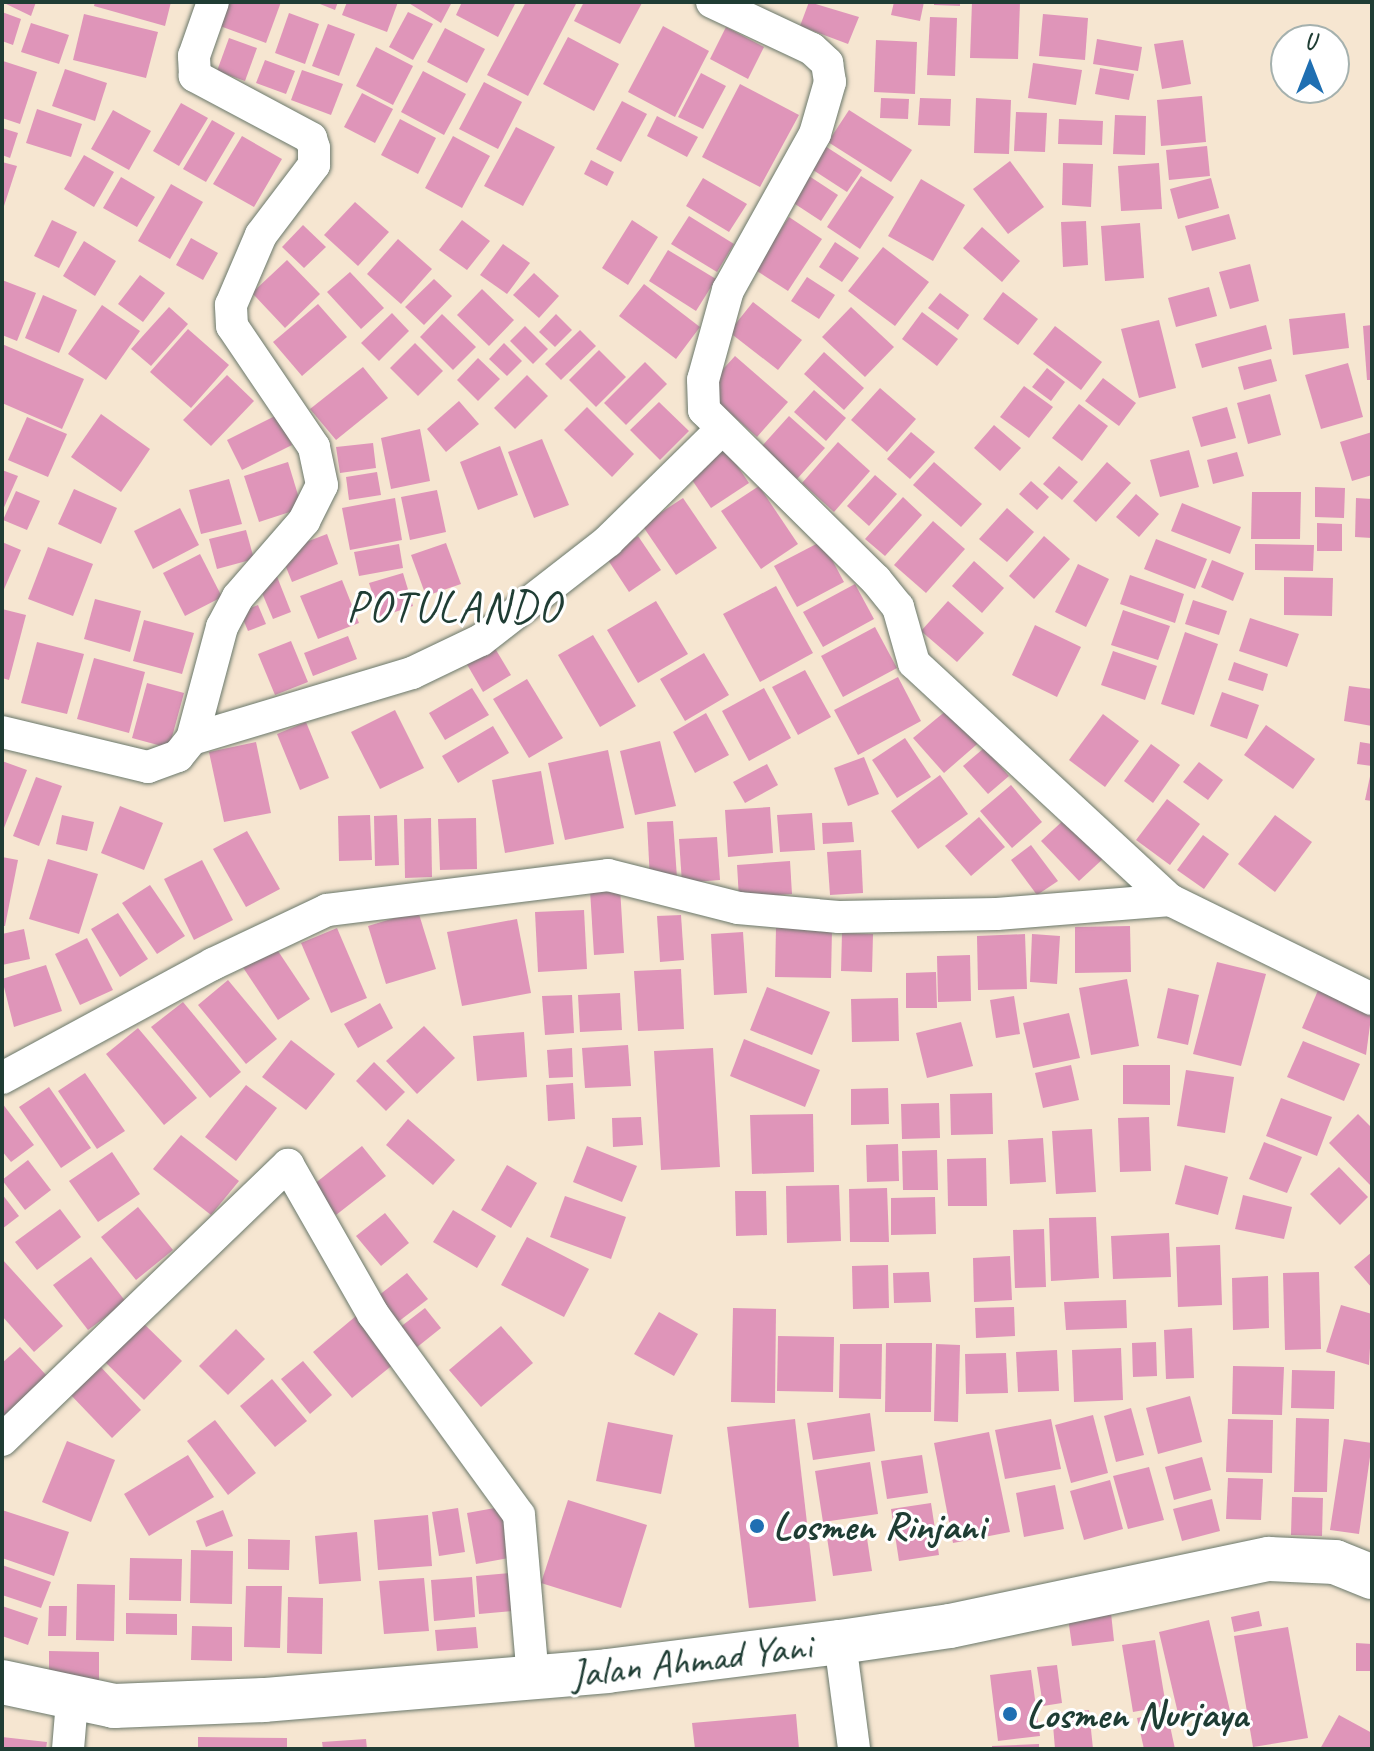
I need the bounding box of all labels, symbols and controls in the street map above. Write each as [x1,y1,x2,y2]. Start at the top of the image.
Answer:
north arrow [1270,24,1350,104]
text: U [1305,28,1315,56]
district label: POTULANDO [346,581,562,633]
place label: Losmen Rinjani [773,1502,983,1550]
marker: Losmen Rinjani [748,1517,766,1535]
street label: Jalan Ahmad Yani [566,1621,816,1699]
place label: Losmen Nurjaya [1026,1690,1247,1738]
marker: Losmen Nurjaya [1001,1705,1019,1723]

